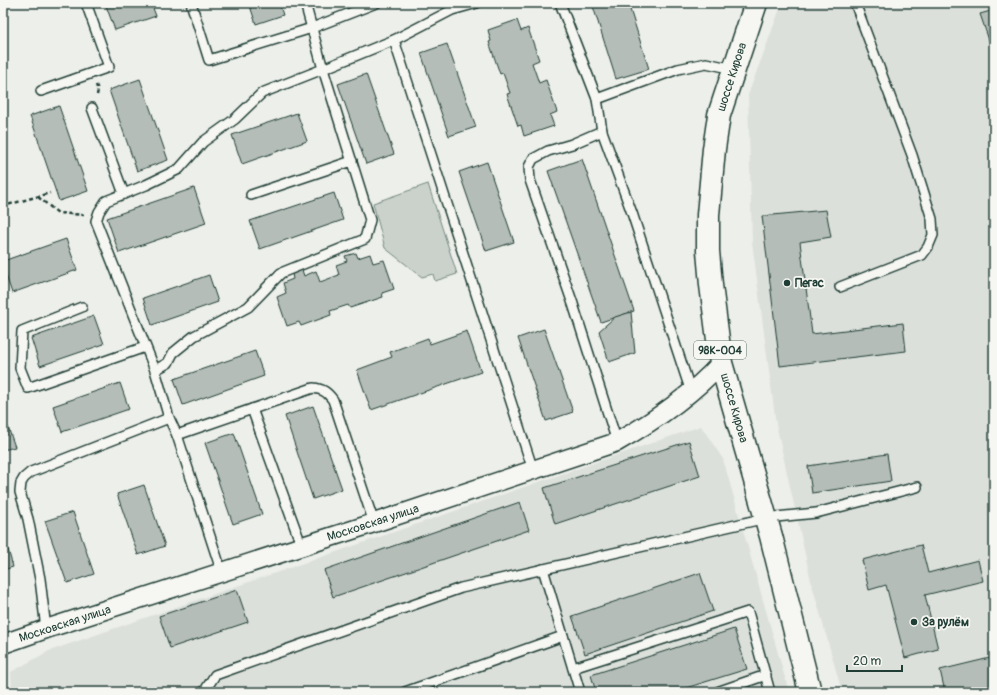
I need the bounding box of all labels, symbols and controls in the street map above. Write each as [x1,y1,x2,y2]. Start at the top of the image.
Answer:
street label: шоссе Кирова [714,40,750,113]
place label: Пегас [795,276,824,291]
marker: Пегас [782,278,792,288]
road number: 98К-004 [694,341,746,359]
street label: шоссе Кирова [717,372,751,445]
street label: Московская улица [325,501,421,545]
street label: Московская улица [17,602,113,646]
place label: За рулём [922,615,969,630]
marker: За рулём [909,617,919,627]
scale bar [847,647,902,673]
text: 20 m [853,654,882,669]

